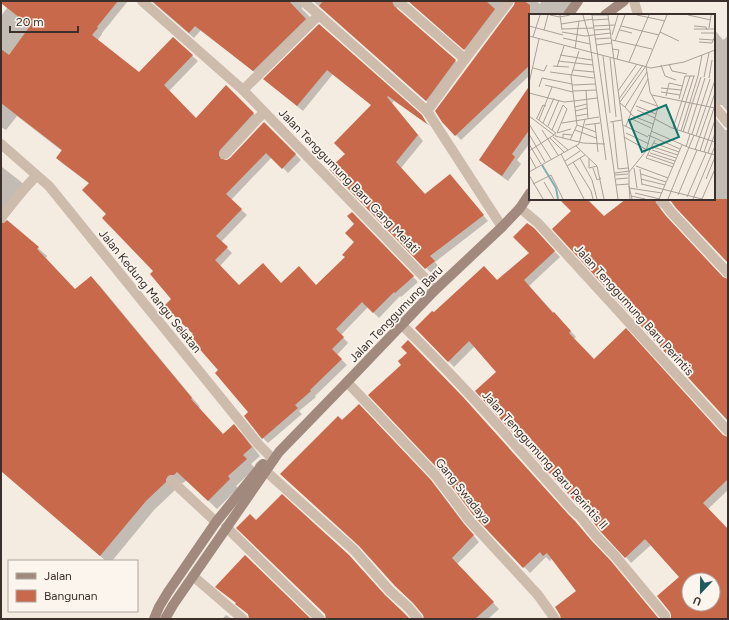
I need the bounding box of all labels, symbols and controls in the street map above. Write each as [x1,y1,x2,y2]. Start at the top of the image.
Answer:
scale bar [10,8,78,34]
inset map [529,14,715,200]
text: 20 m [16,15,44,29]
street label: Jalan Tenggumung Baru Gang Melati [276,106,422,256]
street label: Jalan Kedung Mangu Selatan [96,227,204,356]
street label: Jalan Tenggumung Baru Perintis [572,242,697,379]
street label: Jalan Tenggumung Baru [346,263,446,365]
street label: Jalan Tenggumung Baru Perintis II [479,388,611,532]
street label: Gang Swadaya [432,455,494,527]
legend [8,560,138,612]
text: Jalan [44,569,72,583]
north arrow [681,572,721,612]
text: Bangunan [44,589,98,603]
text: U [691,593,703,608]

